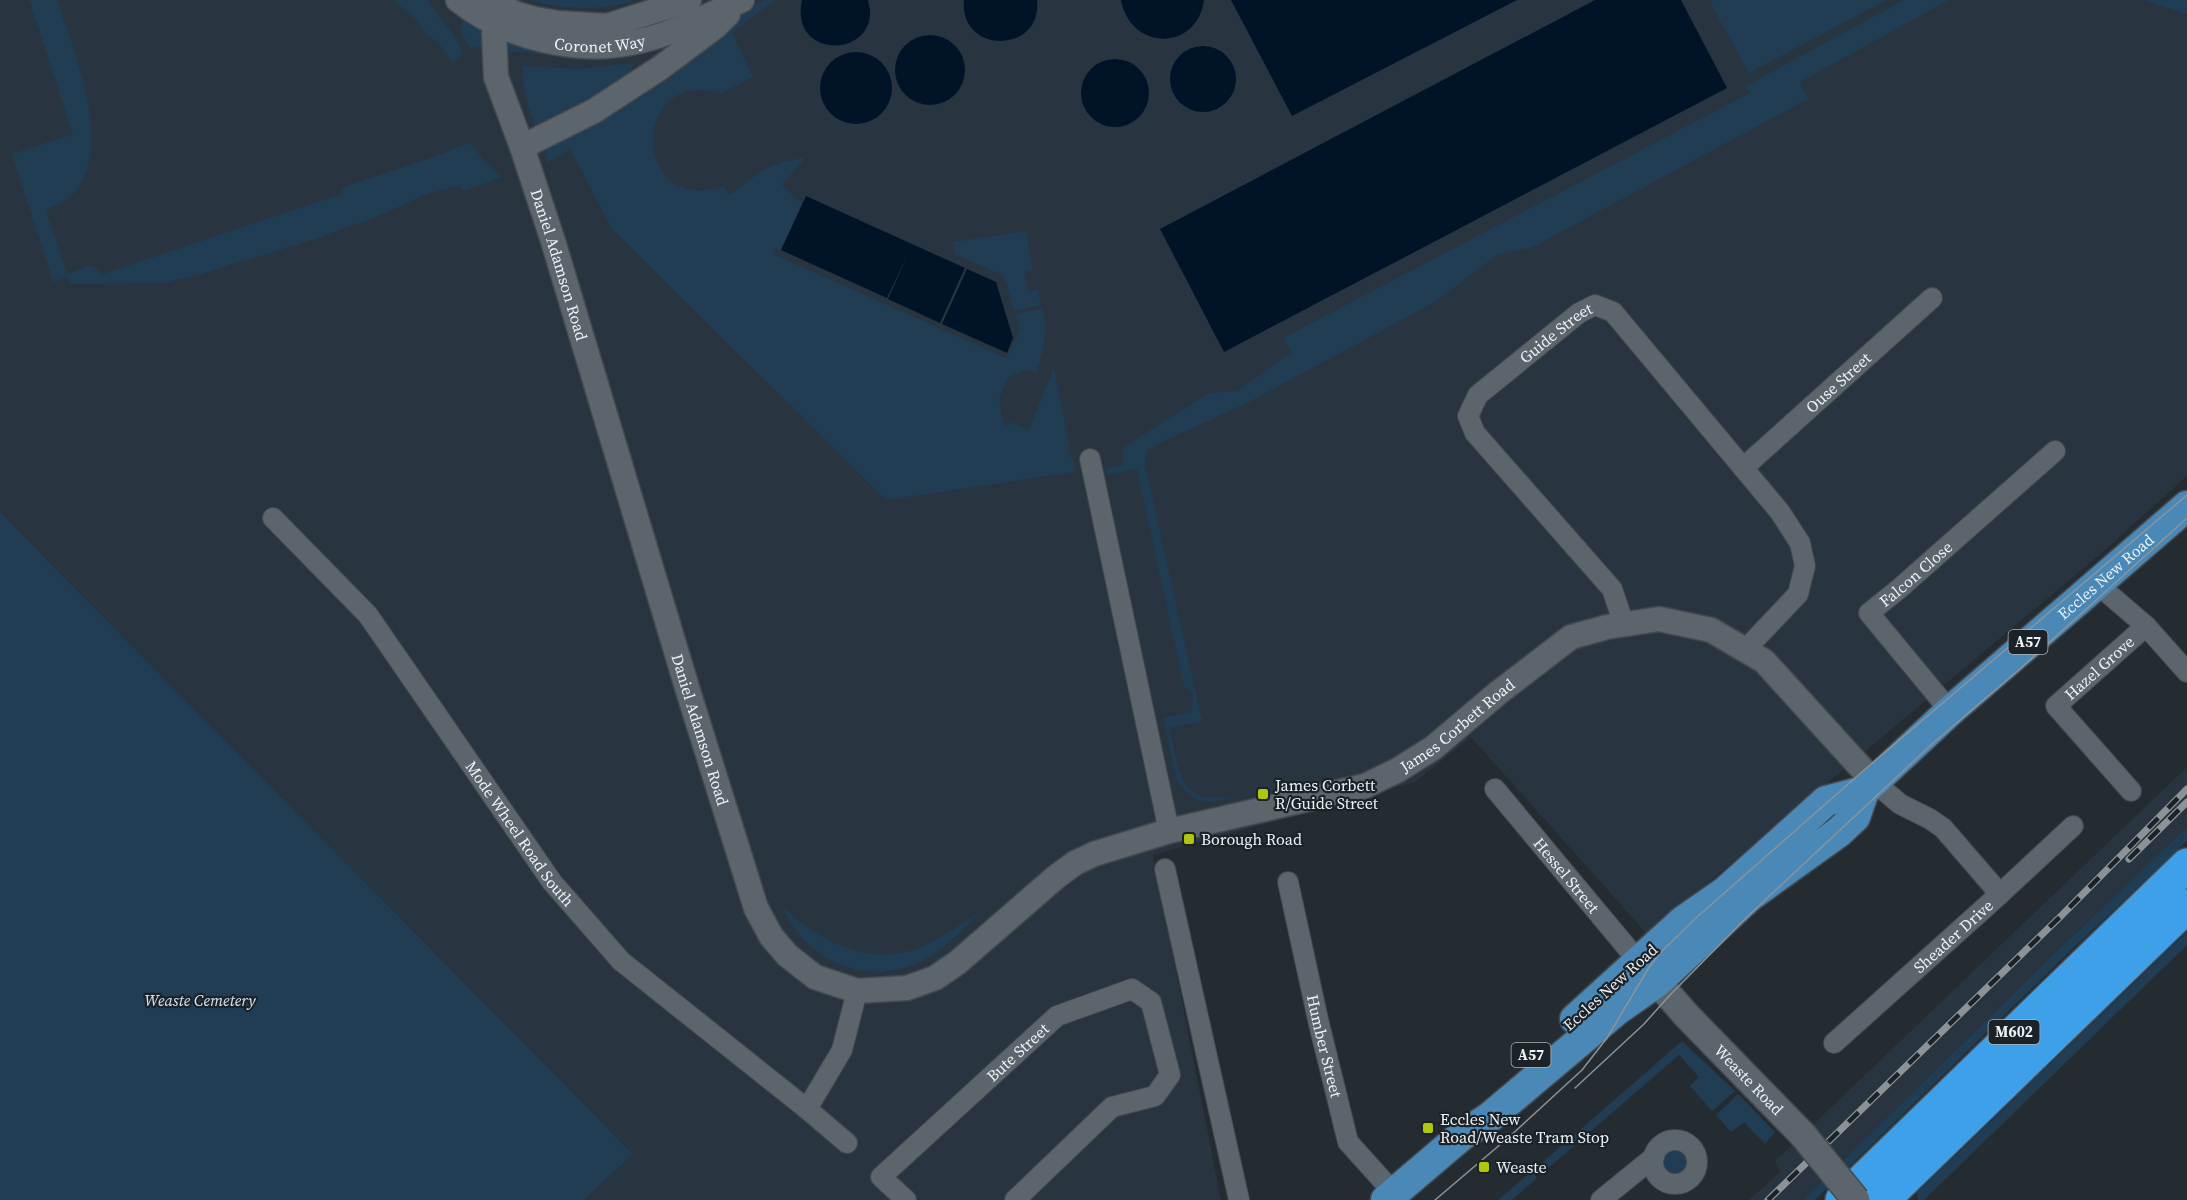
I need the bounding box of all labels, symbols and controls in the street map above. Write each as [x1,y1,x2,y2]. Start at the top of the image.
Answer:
street label: Coronet Way [553,29,648,57]
street label: Daniel Adamson Road [526,186,593,343]
street label: Guide Street [1515,297,1597,368]
street label: Ouse Street [1801,347,1876,418]
street label: Eccles New Road [2053,529,2158,624]
street label: Falcon Close [1874,536,1957,612]
road number: A57 [2008,630,2048,654]
street label: Hazel Grove [2059,631,2139,705]
street label: Daniel Adamson Road [667,651,734,808]
street label: James Corbett Road [1395,673,1519,778]
street label: Mode Wheel Road South [461,756,580,911]
place label: James Corbett R/Guide Street [1274,774,1379,814]
marker: James Corbett R/Guide Street [1256,787,1270,801]
place label: Borough Road [1201,828,1302,850]
marker: Borough Road [1182,832,1196,846]
street label: Hessel Street [1529,833,1605,918]
street label: Sheader Drive [1908,894,1998,978]
street label: Eccles New Road [1558,939,1662,1035]
park label: Weaste Cemetery [144,989,256,1011]
street label: Humber Street [1302,992,1348,1101]
street label: Bute Street [981,1017,1054,1086]
road number: M602 [1988,1020,2040,1044]
street label: Weaste Road [1709,1039,1789,1120]
road number: A57 [1512,1043,1550,1067]
place label: Eccles New Road/Weaste Tram Stop [1440,1108,1609,1148]
marker: Eccles New Road/Weaste Tram Stop [1421,1121,1435,1135]
place label: Weaste [1496,1156,1547,1178]
marker: Weaste [1477,1160,1491,1174]

